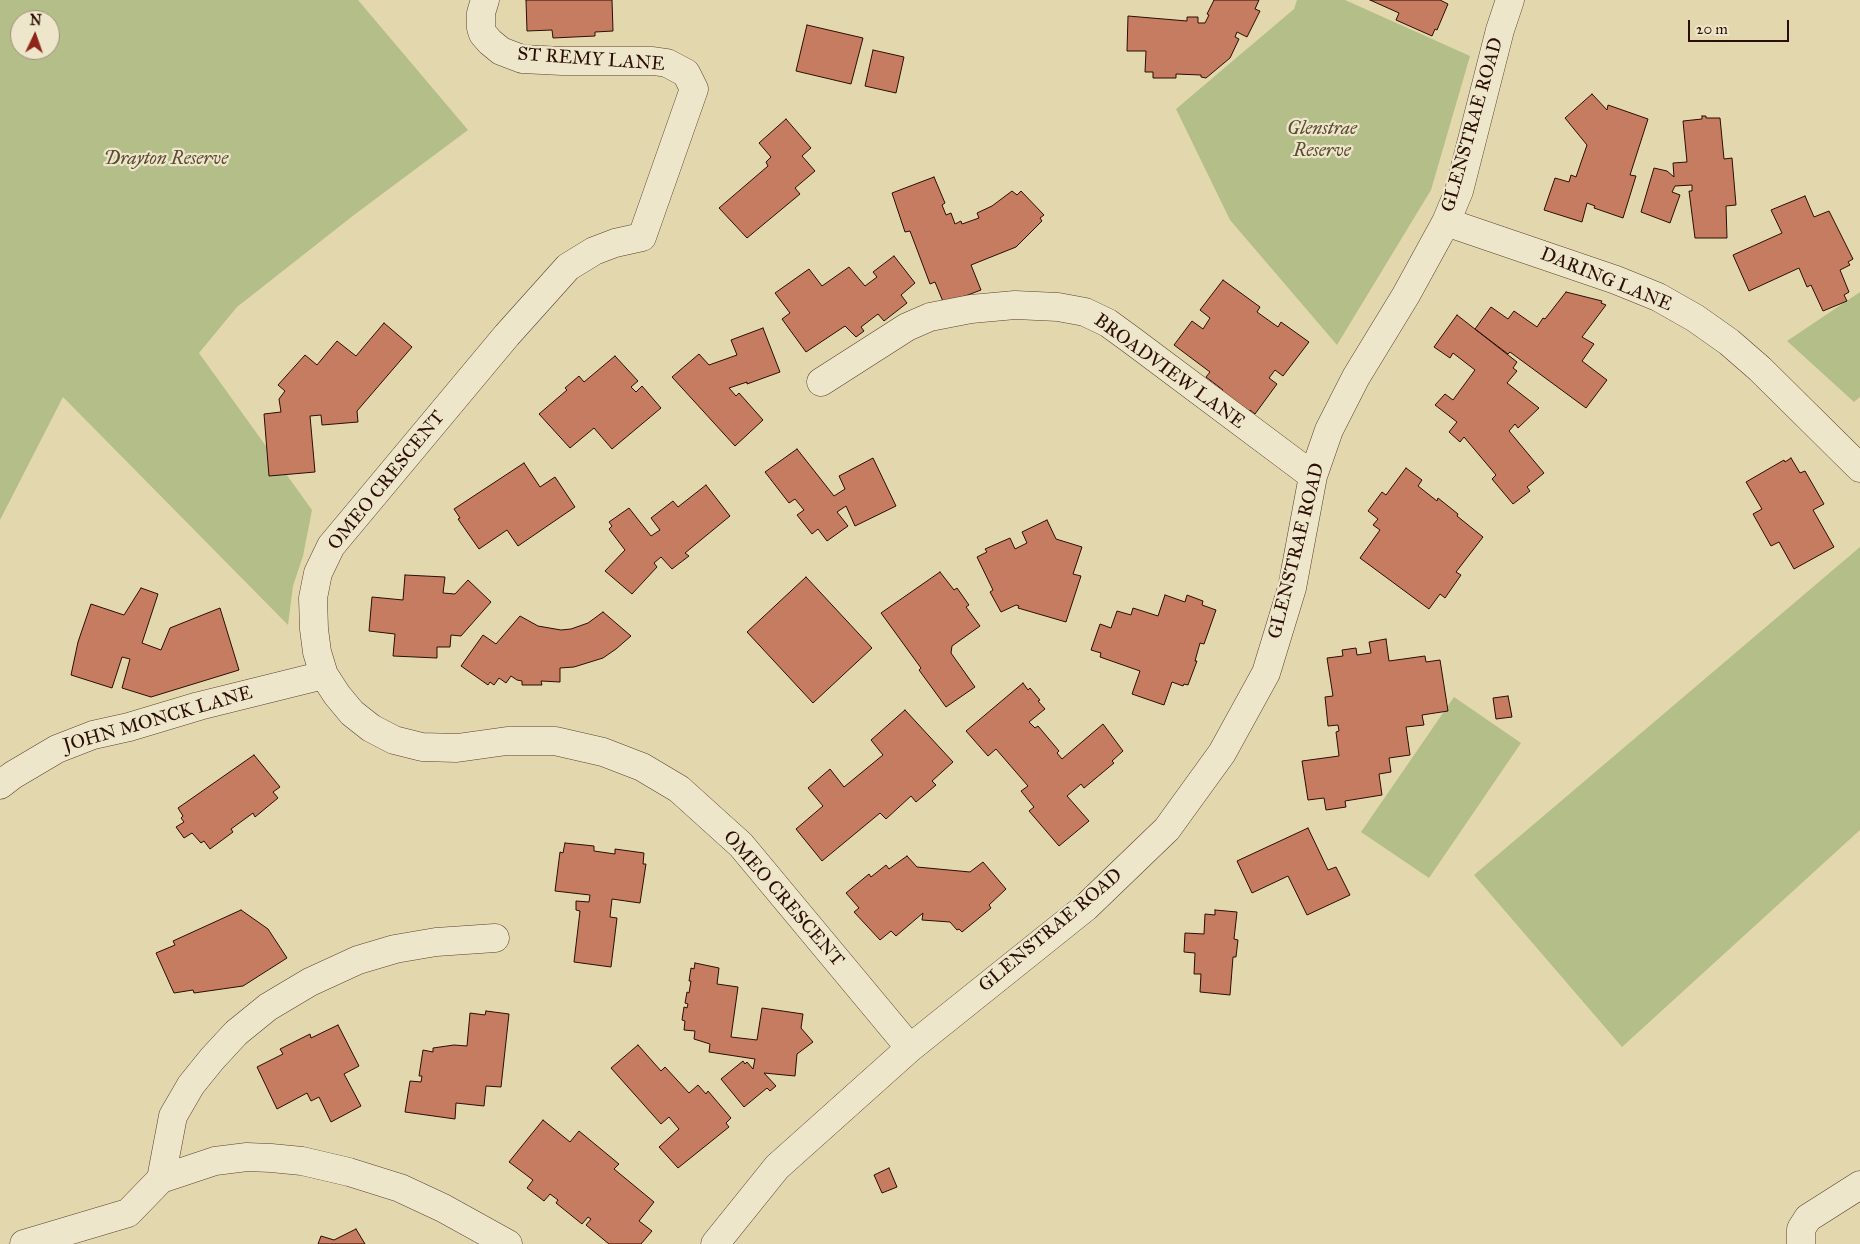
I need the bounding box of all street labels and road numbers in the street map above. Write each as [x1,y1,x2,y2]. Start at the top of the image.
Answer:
street label: GLENSTRAE ROAD [1437,35,1509,215]
street label: ST REMY LANE [516,43,666,77]
street label: DARING LANE [1537,243,1675,317]
street label: BROADVIEW LANE [1089,310,1249,434]
street label: OMEO CRESCENT [324,407,450,555]
street label: GLENSTRAE ROAD [1264,461,1330,641]
street label: JOHN MONCK LANE [61,682,255,758]
street label: OMEO CRESCENT [718,826,848,972]
street label: GLENSTRAE ROAD [975,864,1127,998]

